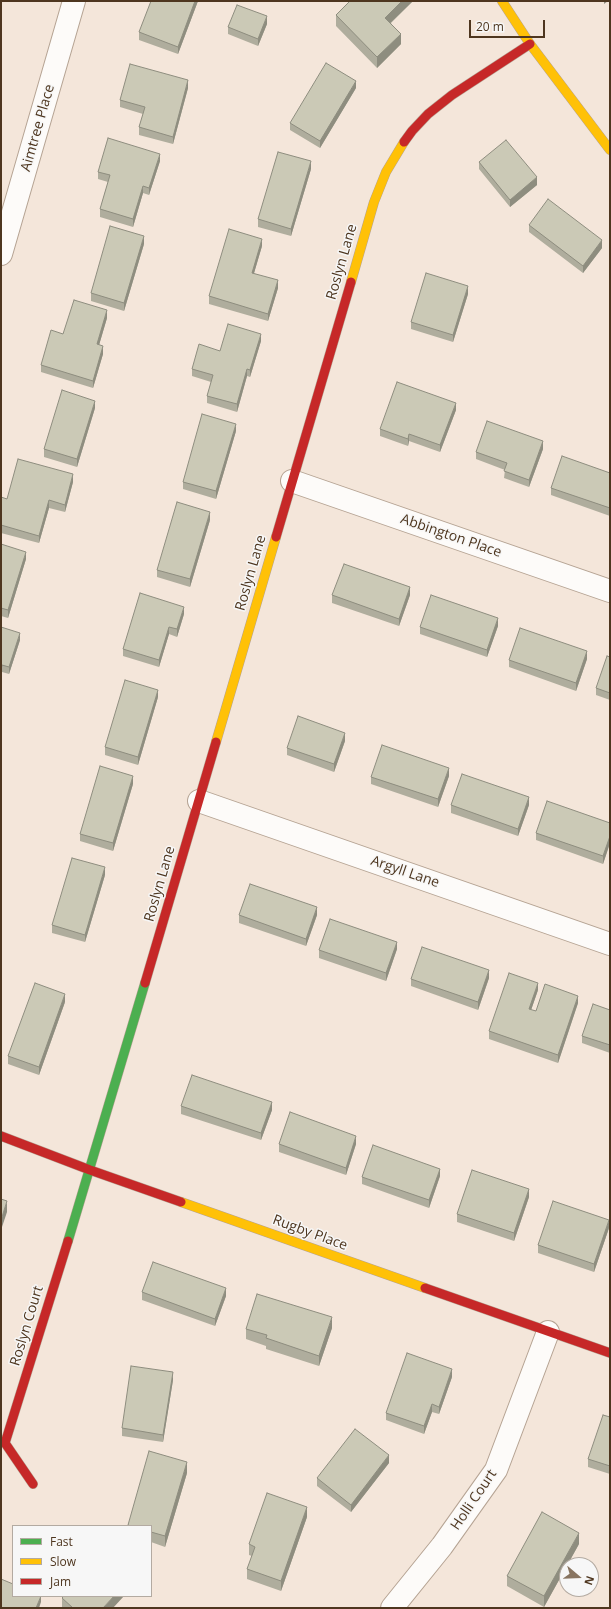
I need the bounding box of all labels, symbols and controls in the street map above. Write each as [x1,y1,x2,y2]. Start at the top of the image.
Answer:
scale bar [471,12,547,38]
text: 20 m [476,18,504,35]
street label: Aimtree Place [18,83,58,173]
street label: Roslyn Lane [323,222,361,302]
street label: Abbington Place [398,511,504,561]
street label: Roslyn Lane [232,533,270,613]
street label: Roslyn Lane [141,844,179,924]
street label: Argyll Lane [368,852,442,892]
street label: Rugby Place [270,1212,350,1254]
street label: Roslyn Court [7,1284,47,1368]
street label: Holli Court [448,1466,500,1534]
legend [12,1525,152,1597]
text: Fast [50,1533,73,1550]
text: Slow [50,1553,76,1570]
north arrow [559,1557,599,1597]
text: Jam [50,1573,71,1590]
text: N [581,1574,598,1587]

